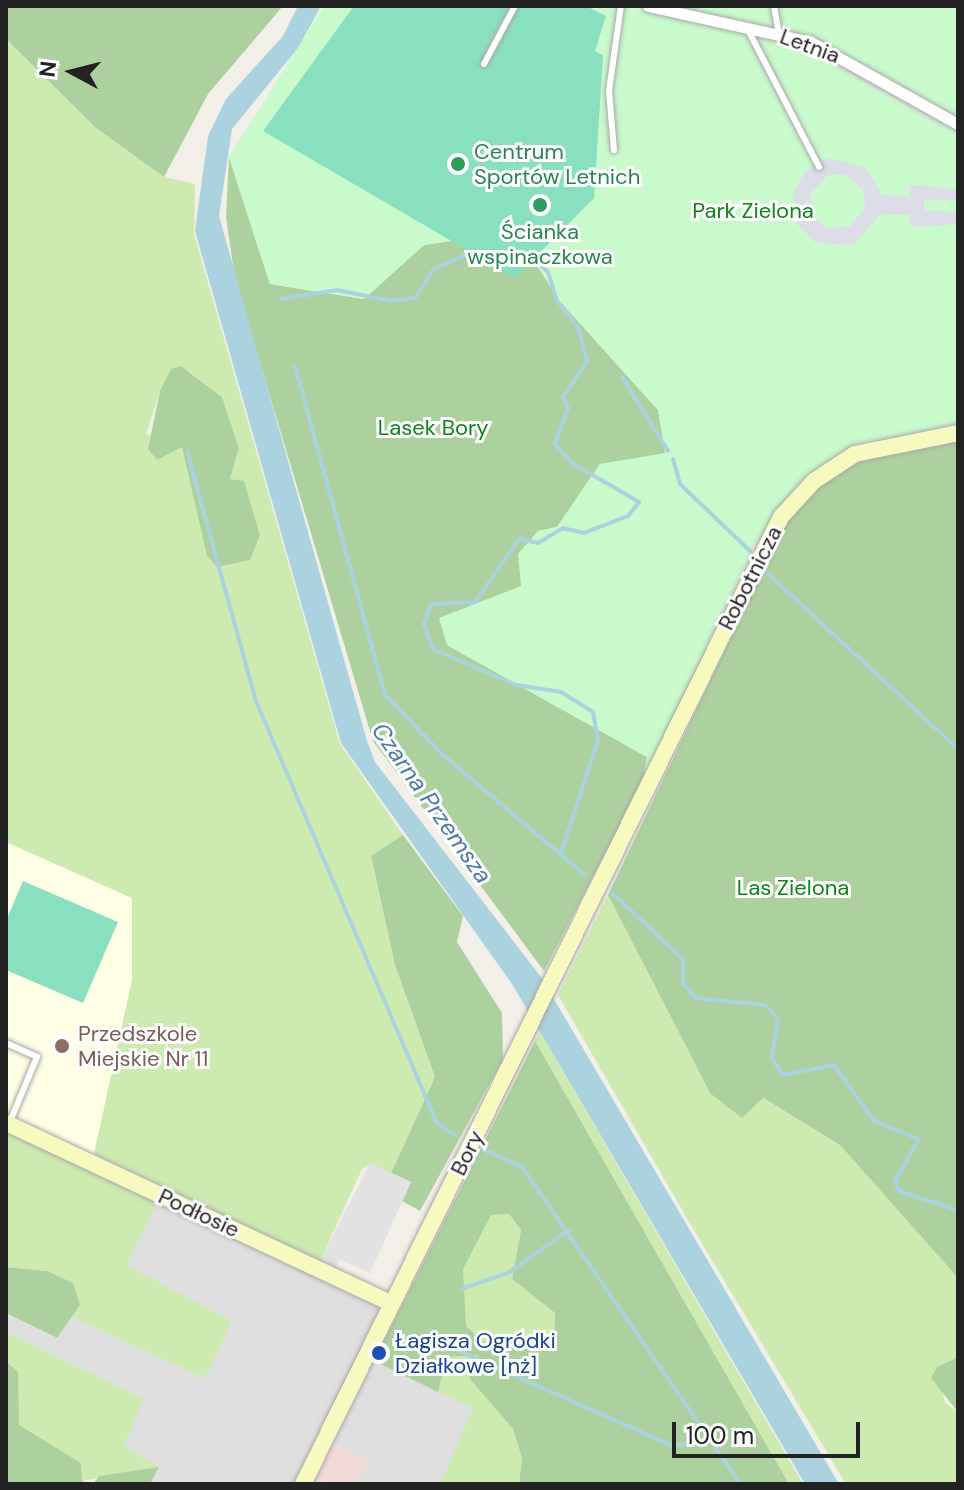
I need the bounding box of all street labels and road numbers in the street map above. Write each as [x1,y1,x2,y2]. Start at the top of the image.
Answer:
street label: Letnia [776,23,844,69]
street label: Robotnicza [713,522,787,634]
street label: Bory [445,1126,489,1180]
street label: Podłosie [154,1183,244,1243]

